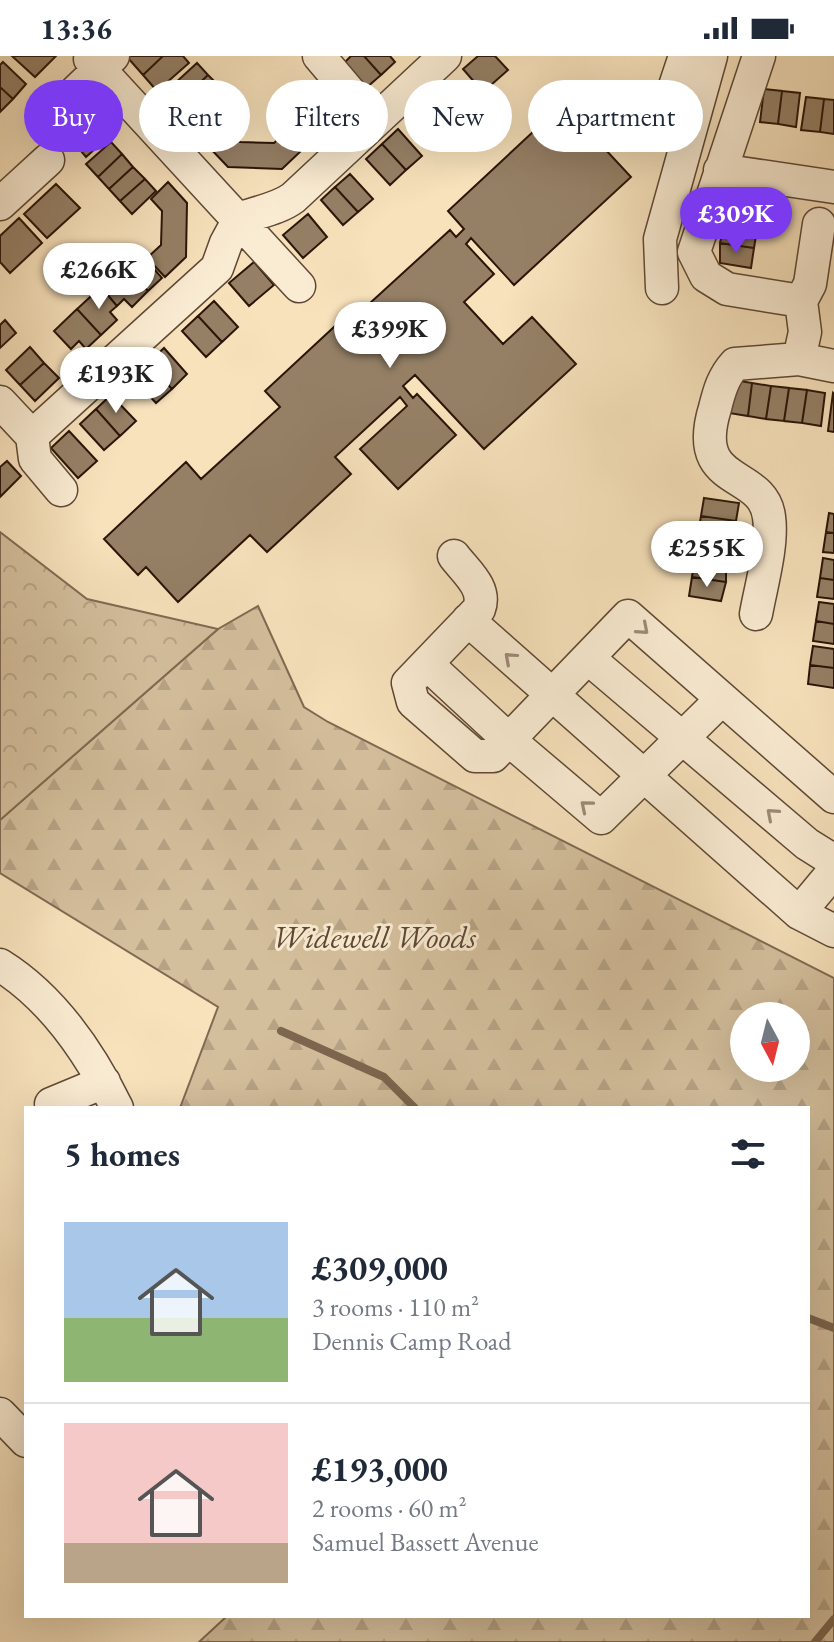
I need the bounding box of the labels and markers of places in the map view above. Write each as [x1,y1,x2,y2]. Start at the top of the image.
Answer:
pin: £309K [680,187,792,255]
pin: £266K [43,243,155,311]
pin: £399K [334,302,446,370]
pin: £193K [60,347,172,415]
pin: £255K [651,521,763,589]

